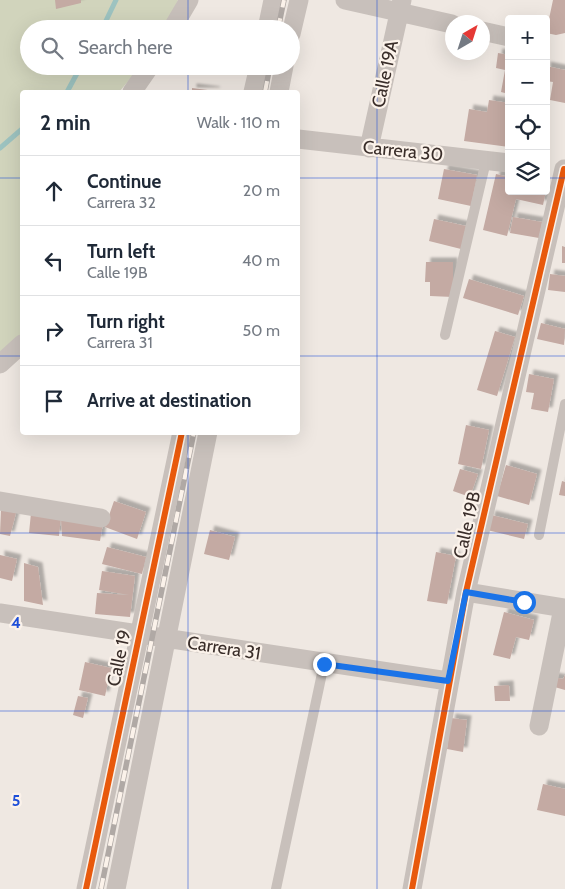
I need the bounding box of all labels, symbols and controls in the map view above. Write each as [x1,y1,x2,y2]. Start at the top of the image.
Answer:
north arrow [445,15,490,60]
map controls [505,15,550,195]
button: + [505,15,550,60]
search box [20,20,300,75]
icon: search [38,34,66,62]
text: Search here [78,36,172,59]
street label: Calle 19A [367,38,403,110]
button: − [505,60,550,105]
button: locate [505,105,550,150]
text: 2 min [40,110,91,135]
text: Walk · 110 m [197,113,280,132]
street label: Carrera 30 [362,136,444,166]
button: layers [505,150,550,195]
text: Continue [87,170,161,193]
icon: ahead [40,177,68,205]
text: 20 m [243,181,280,200]
text: Carrera 32 [87,193,156,212]
text: Turn left [87,240,155,263]
icon: left [40,247,68,275]
text: 40 m [242,251,280,270]
text: Calle 19B [87,263,148,282]
text: Turn right [87,310,165,333]
icon: right [40,317,68,345]
text: 50 m [243,321,280,340]
text: Carrera 31 [87,333,153,352]
icon: arrive [40,387,68,415]
text: Arrive at destination [87,389,251,412]
street label: Calle 19B [449,489,485,561]
route start [513,591,536,614]
text: 4 [11,613,21,632]
street label: Calle 19 [102,628,136,688]
street label: Carrera 31 [186,631,262,665]
route end [313,653,336,676]
text: 5 [12,791,20,810]

